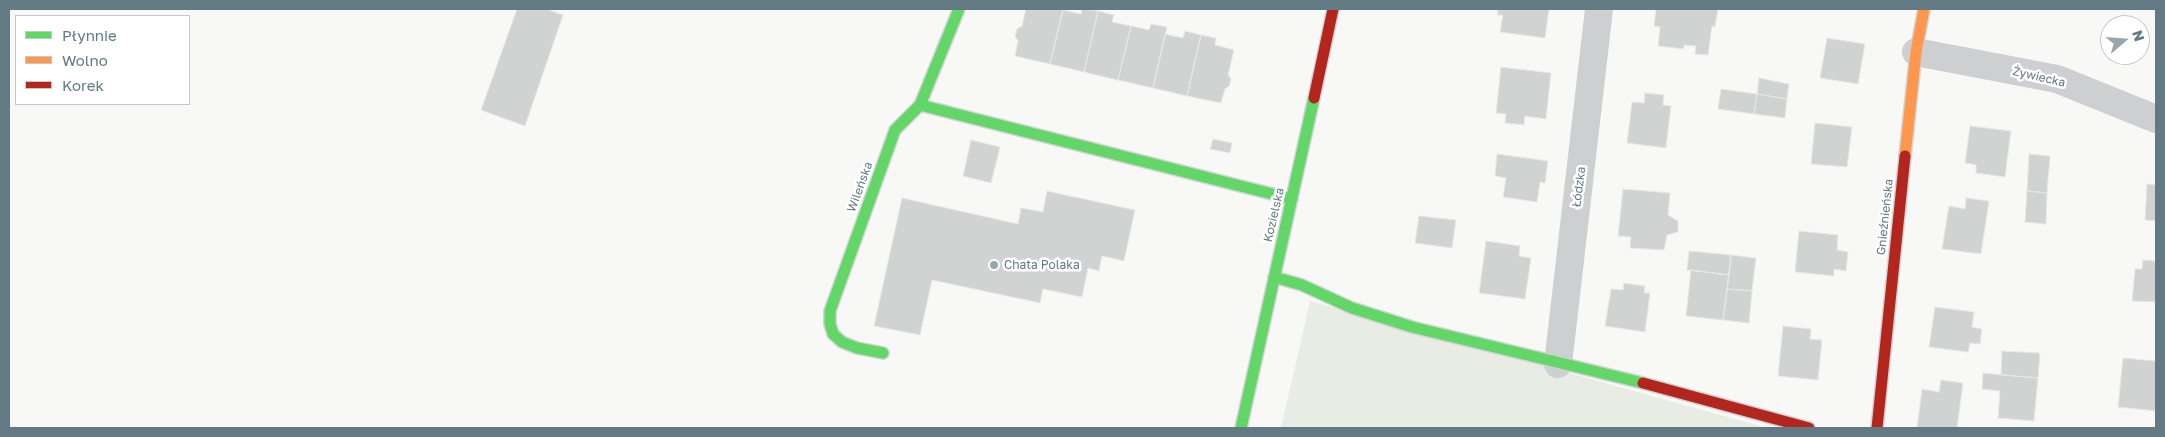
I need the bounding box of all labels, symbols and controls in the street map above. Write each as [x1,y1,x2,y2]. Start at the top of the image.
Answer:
legend [15,15,190,105]
north arrow [2100,15,2150,65]
text: Płynnie [62,26,117,44]
text: N [2129,28,2149,43]
text: Wolno [62,51,108,69]
street label: Żywiecka [2011,64,2067,90]
text: Korek [62,76,104,94]
street label: Wileńska [844,160,876,214]
street label: Łódzka [1569,166,1589,208]
street label: Gnieźnieńska [1874,178,1896,256]
street label: Kozielska [1261,186,1287,244]
place label: Chata Polaka [1004,258,1080,272]
marker: Chata Polaka [988,259,1000,271]

